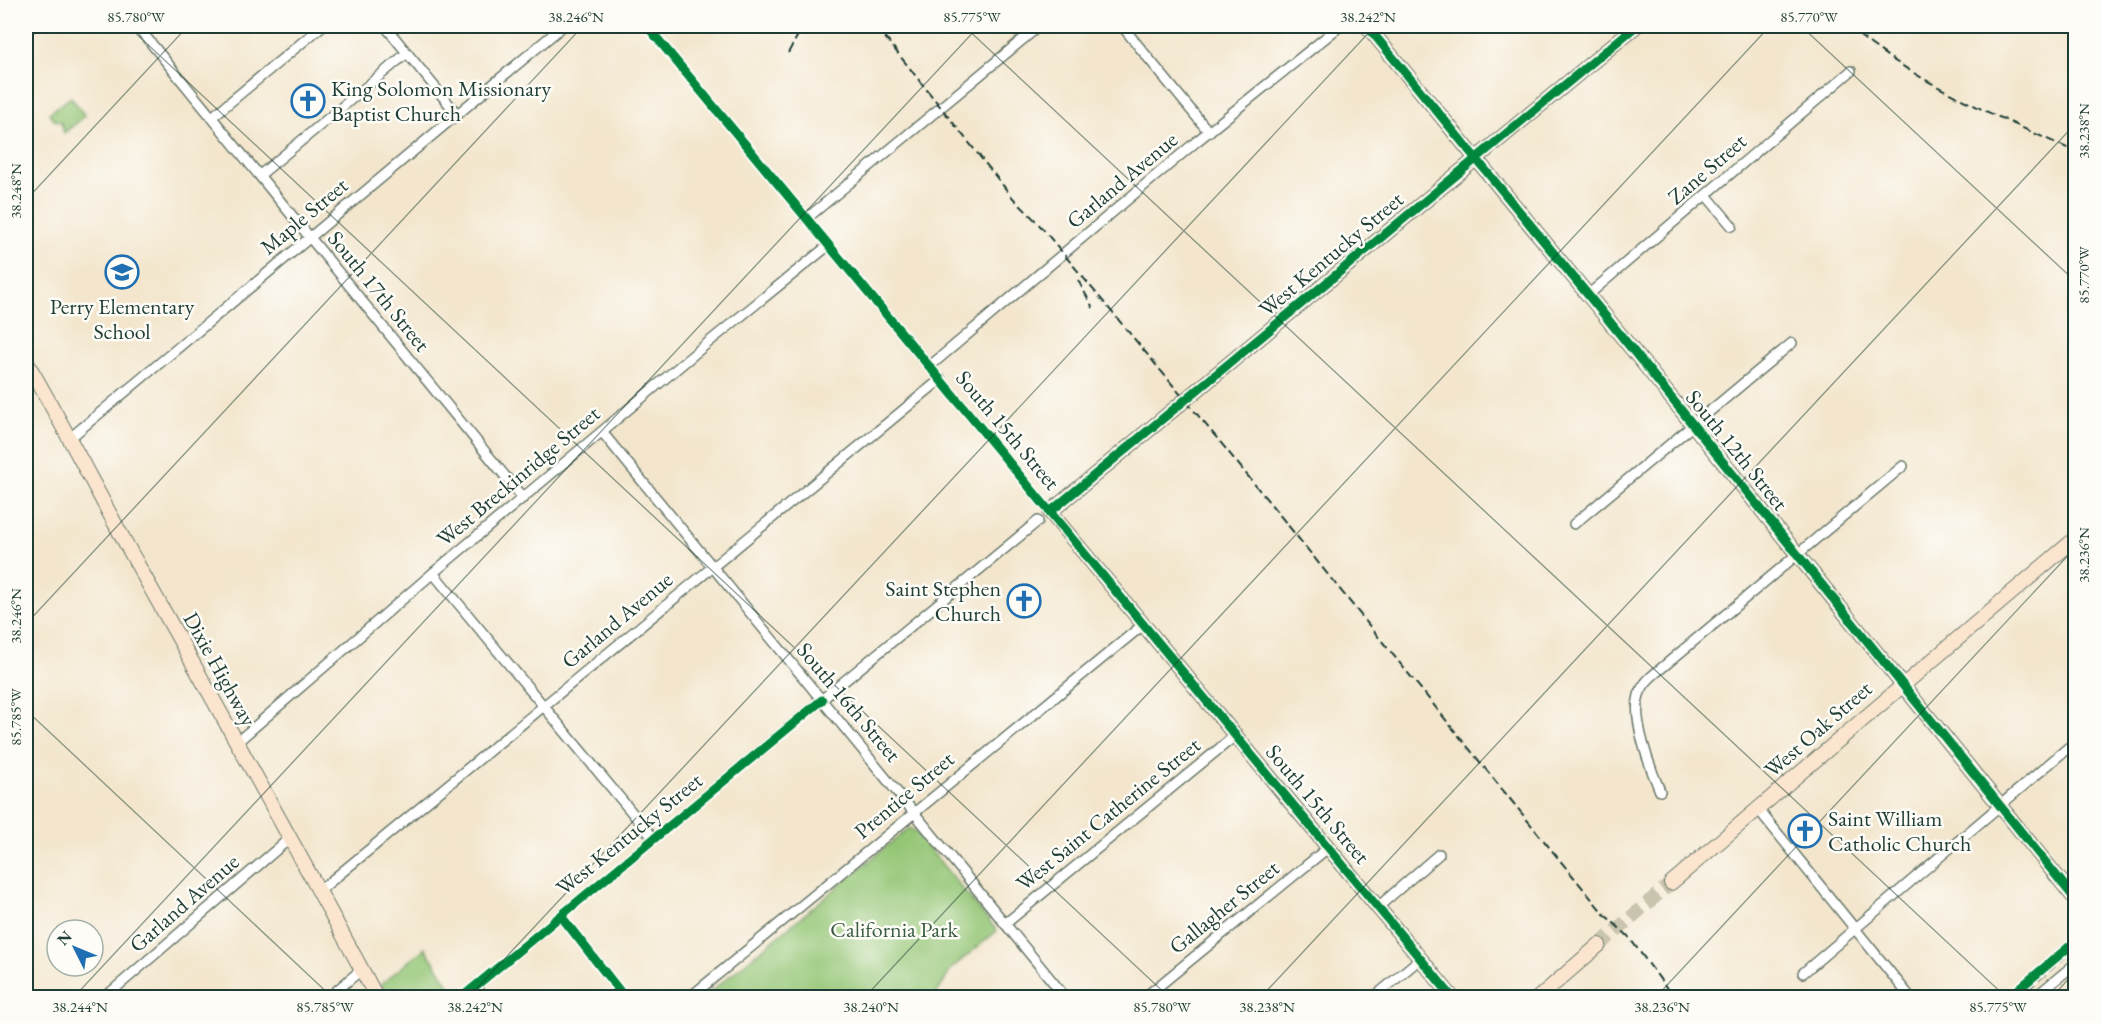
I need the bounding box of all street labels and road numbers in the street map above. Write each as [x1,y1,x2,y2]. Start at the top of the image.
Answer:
street label: Garland Avenue [1060,125,1184,235]
street label: Zane Street [1662,127,1752,211]
street label: Maple Street [254,171,354,261]
street label: West Kentucky Street [1253,185,1409,323]
street label: South 17th Street [321,225,437,357]
street label: South 15th Street [950,364,1067,496]
street label: South 12th Street [1679,384,1795,516]
street label: West Breckinridge Street [430,399,606,553]
street label: Garland Avenue [555,565,679,675]
street label: Dixie Highway [177,607,263,732]
street label: South 16th Street [791,636,908,768]
street label: West Oak Street [1758,674,1878,784]
street label: West Saint Catherine Street [1010,731,1206,897]
street label: South 15th Street [1260,738,1377,870]
street label: Prentice Street [848,745,960,845]
street label: West Kentucky Street [550,766,708,902]
street label: Garland Avenue [123,847,245,959]
street label: Gallagher Street [1163,854,1285,960]

